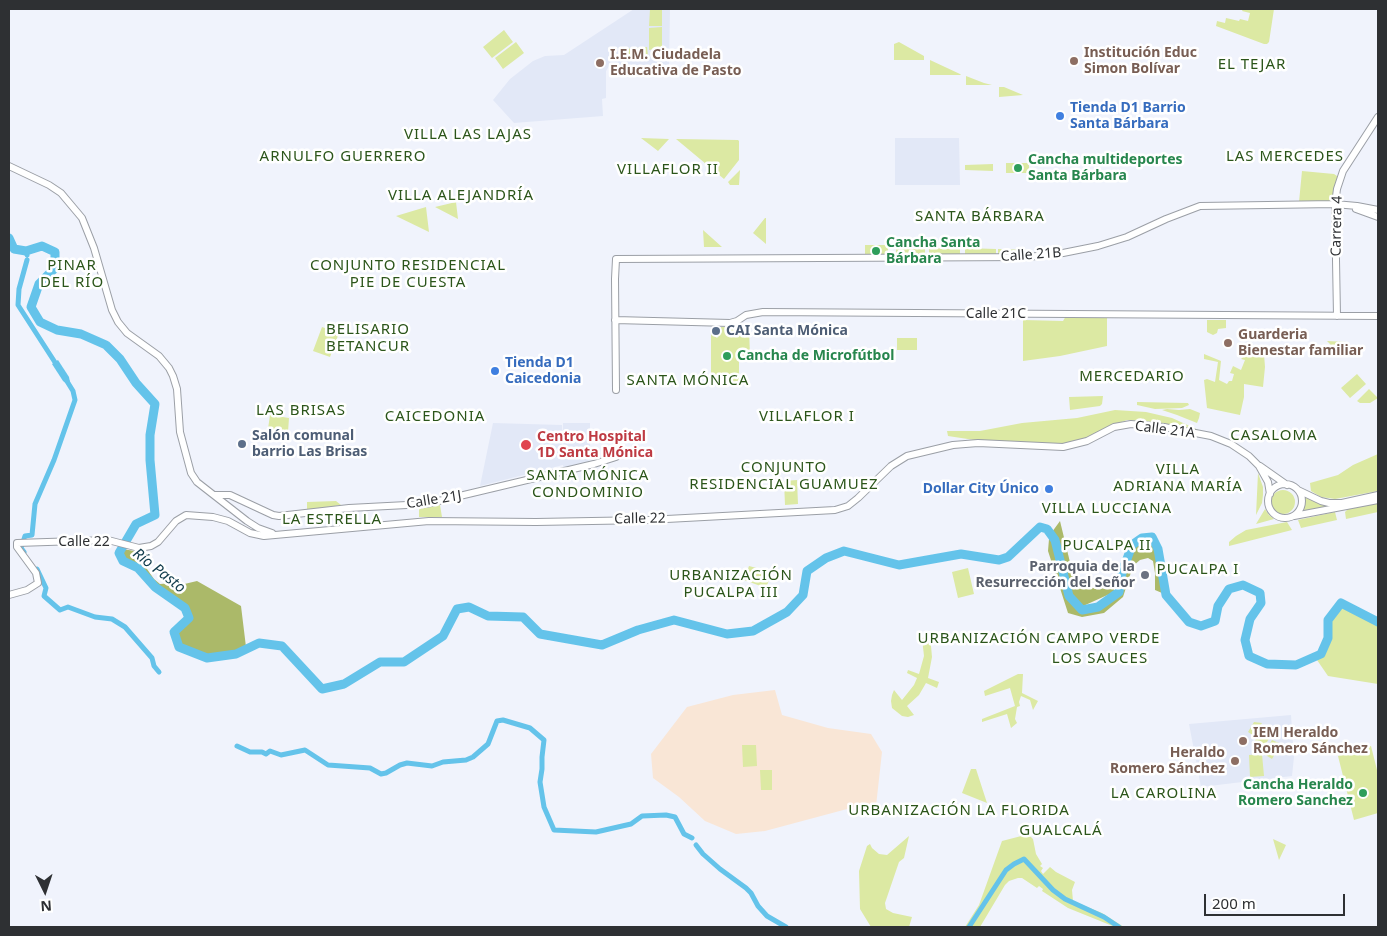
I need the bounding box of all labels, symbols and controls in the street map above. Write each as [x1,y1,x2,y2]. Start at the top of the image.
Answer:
place label: Institución Educ Simon Bolívar [1084,45,1197,78]
place label: I.E.M. Ciudadela Educativa de Pasto [610,47,741,80]
marker: Institución Educ Simon Bolívar [1068,55,1080,67]
district label: EL TEJAR [1217,56,1287,74]
marker: I.E.M. Ciudadela Educativa de Pasto [594,57,606,69]
place label: Tienda D1 Barrio Santa Bárbara [1070,100,1186,132]
marker: Tienda D1 Barrio Santa Bárbara [1054,110,1066,122]
district label: VILLA LAS LAJAS [402,126,534,144]
district label: ARNULFO GUERRERO [258,148,428,166]
district label: LAS MERCEDES [1224,148,1346,166]
place label: Cancha multideportes Santa Bárbara [1028,152,1183,184]
district label: VILLAFLOR II [616,161,720,179]
marker: Cancha multideportes Santa Bárbara [1012,162,1024,174]
district label: VILLA ALEJANDRÍA [386,187,536,205]
street label: Carrera 4 [1328,195,1346,257]
district label: SANTA BÁRBARA [913,208,1047,226]
place label: Cancha Santa Bárbara [886,235,980,268]
marker: Cancha Santa Bárbara [870,245,882,257]
street label: Calle 21B [1000,245,1062,265]
district label: PINAR DEL RÍO [39,257,105,292]
district label: CONJUNTO RESIDENCIAL PIE DE CUESTA [307,257,509,292]
street label: Calle 21C [966,306,1026,322]
district label: BELISARIO BETANCUR [325,321,411,356]
place label: CAI Santa Mónica [726,323,848,339]
marker: CAI Santa Mónica [710,325,722,337]
place label: Guarderia Bienestar familiar [1238,327,1363,360]
marker: Guarderia Bienestar familiar [1222,337,1234,349]
place label: Cancha de Microfútbol [737,348,894,364]
marker: Cancha de Microfútbol [721,350,733,362]
place label: Tienda D1 Caicedonia [505,355,581,388]
marker: Tienda D1 Caicedonia [489,365,501,377]
district label: MERCEDARIO [1078,368,1186,386]
district label: SANTA MÓNICA [625,372,751,390]
district label: LAS BRISAS [255,402,347,420]
district label: CAICEDONIA [383,408,487,426]
district label: VILLAFLOR I [758,408,856,426]
street label: Calle 21A [1134,418,1196,442]
district label: CASALOMA [1229,427,1319,445]
place label: Salón comunal barrio Las Brisas [252,428,367,461]
place label: Centro Hospital 1D Santa Mónica [537,429,653,462]
marker: Salón comunal barrio Las Brisas [236,438,248,450]
marker: Centro Hospital 1D Santa Mónica [519,438,533,452]
district label: CONJUNTO RESIDENCIAL GUAMUEZ [687,459,881,494]
district label: VILLA ADRIANA MARÍA [1112,461,1244,496]
district label: SANTA MÓNICA CONDOMINIO [525,467,651,502]
place label: Dollar City Único [923,481,1039,497]
marker: Dollar City Único [1043,483,1055,495]
street label: Calle 21J [405,487,463,513]
district label: VILLA LUCCIANA [1040,500,1174,518]
street label: Calle 22 [614,510,666,528]
district label: LA ESTRELLA [281,511,383,529]
street label: Calle 22 [58,534,110,550]
district label: PUCALPA II [1061,537,1153,555]
water label: Río Pasto [129,545,189,597]
place label: Parroquia de la Resurrección del Señor [975,559,1135,592]
district label: PUCALPA I [1155,561,1241,579]
district label: URBANIZACIÓN PUCALPA III [668,567,794,602]
marker: Parroquia de la Resurrección del Señor [1139,569,1151,581]
district label: URBANIZACIÓN CAMPO VERDE [915,630,1163,648]
district label: LOS SAUCES [1051,650,1149,668]
place label: IEM Heraldo Romero Sánchez [1253,725,1368,758]
marker: IEM Heraldo Romero Sánchez [1237,735,1249,747]
place label: Heraldo Romero Sánchez [1110,745,1225,778]
marker: Heraldo Romero Sánchez [1229,755,1241,767]
place label: Cancha Heraldo Romero Sanchez [1238,777,1353,810]
district label: LA CAROLINA [1109,785,1219,803]
marker: Cancha Heraldo Romero Sanchez [1357,787,1369,799]
district label: URBANIZACIÓN LA FLORIDA [845,802,1073,820]
district label: GUALCALÁ [1018,822,1104,840]
north arrow [20,866,70,916]
scale bar [1207,884,1348,916]
text: 200 m [1212,893,1256,913]
text: N [40,897,52,916]

